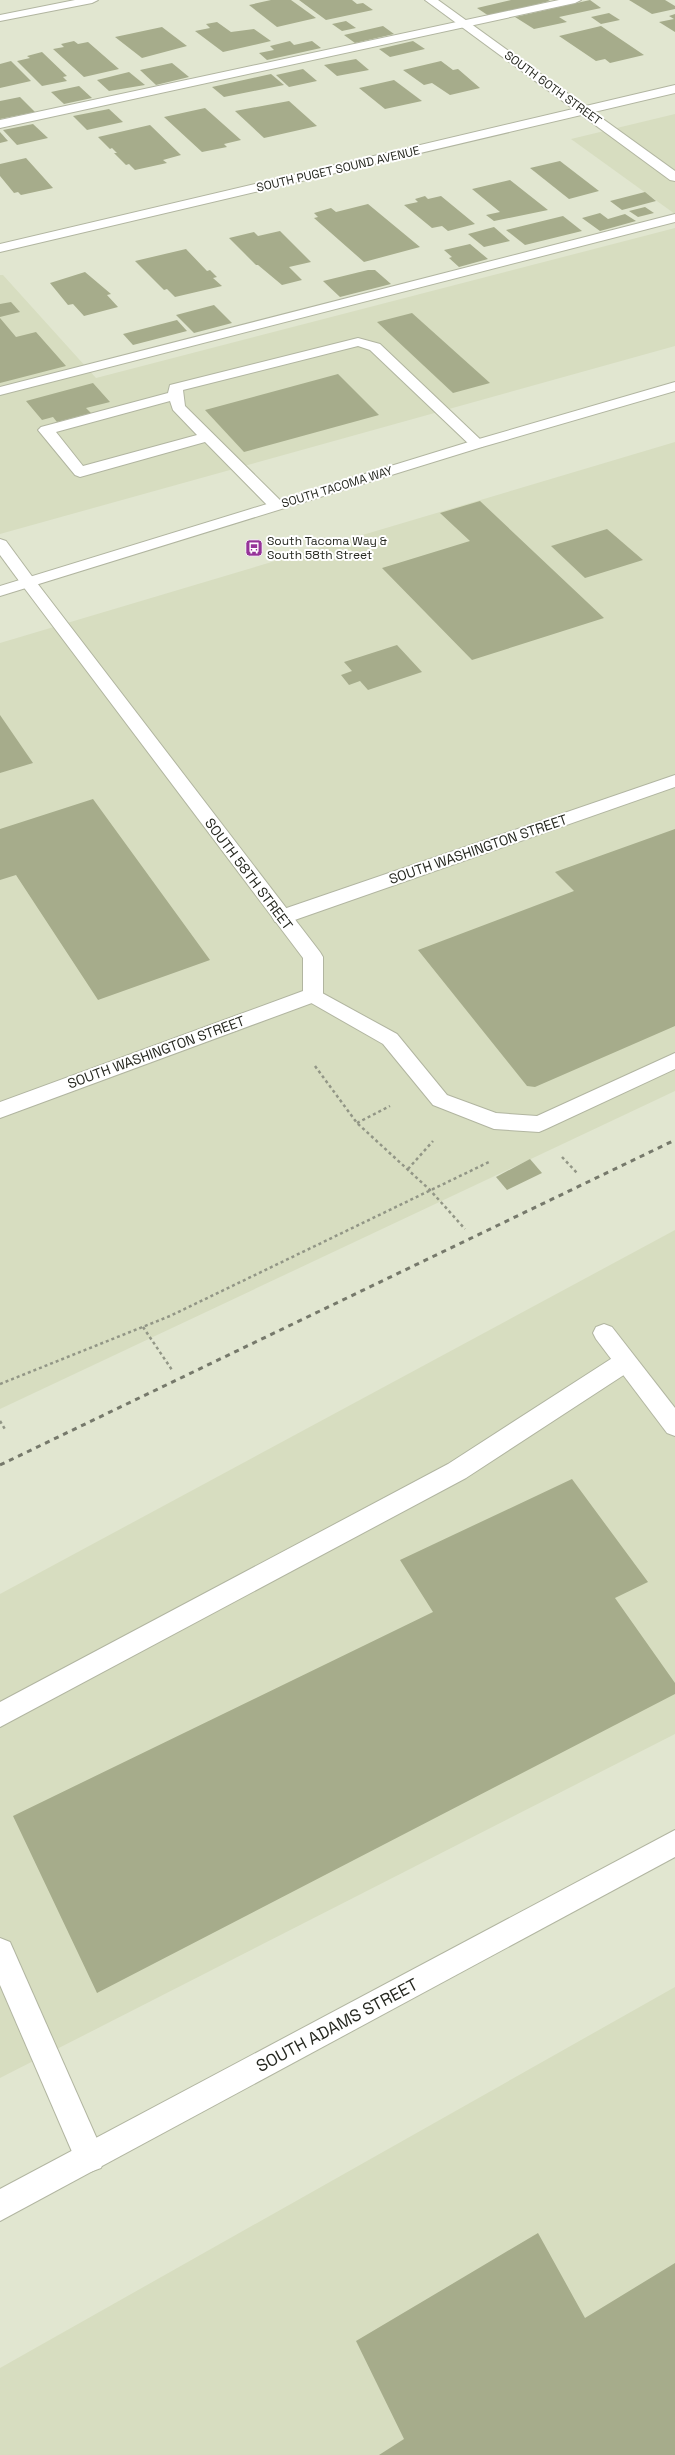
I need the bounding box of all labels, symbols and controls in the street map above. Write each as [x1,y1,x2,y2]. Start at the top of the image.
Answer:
street label: SOUTH 60TH STREET [501,47,605,129]
street label: SOUTH PUGET SOUND AVENUE [255,142,421,196]
street label: SOUTH TACOMA WAY [280,462,395,512]
place label: South Tacoma Way & South 58th Street [267,533,387,563]
bus stop icon: South Tacoma Way & South 58th Street [244,538,264,558]
street label: SOUTH WASHINGTON STREET [386,810,570,888]
street label: SOUTH 58TH STREET [201,814,297,934]
street label: SOUTH WASHINGTON STREET [65,1011,247,1093]
street label: SOUTH ADAMS STREET [252,1973,422,2077]

